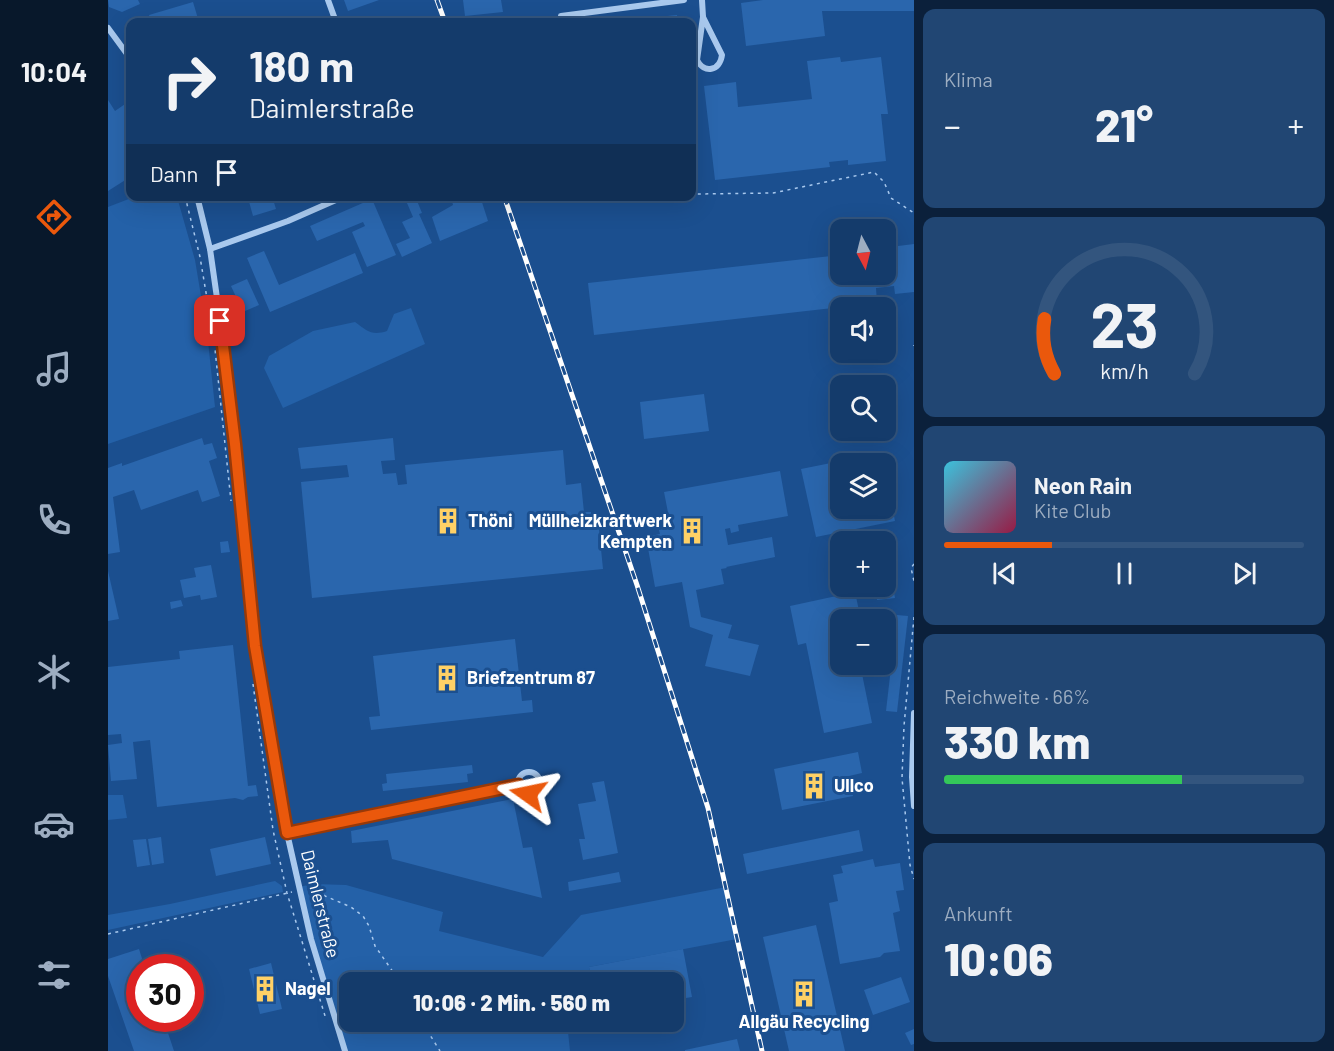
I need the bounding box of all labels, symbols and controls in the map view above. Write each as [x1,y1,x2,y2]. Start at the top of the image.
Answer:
text: 180 m [249,40,354,90]
icon: right [150,42,228,120]
text: 10:04 [21,55,87,87]
text: Klima [944,67,993,91]
text: Daimlerstraße [249,91,415,123]
text: 21° [1095,97,1153,151]
text: − [944,105,961,145]
text: + [1287,105,1304,145]
icon: arrive [210,156,243,189]
text: Dann [150,160,198,186]
icon: directions [33,196,75,238]
north arrow [830,219,896,285]
map controls [830,219,896,675]
text: 23 [1090,286,1158,360]
pin [194,295,245,346]
button: sound [830,297,896,363]
icon: arrive [203,304,236,337]
icon: music [33,348,75,390]
text: km/h [1100,359,1148,384]
button: search [830,375,896,441]
button: layers [830,453,896,519]
text: Neon Rain [1034,472,1132,498]
text: Kite Club [1034,498,1111,522]
icon: phone [33,499,75,541]
building icon: Thöni [433,506,463,536]
place label: Thöni [468,509,513,531]
place label: Müllheizkraftwerk Kempten [529,509,672,552]
building icon: Müllheizkraftwerk Kempten [677,516,707,546]
button: + [830,531,896,597]
icon: previous [988,557,1021,590]
icon: pause [1108,557,1141,590]
icon: next [1228,557,1261,590]
button: − [830,609,896,675]
icon: climate [33,651,75,693]
building icon: Briefzentrum 87 [432,663,462,693]
place label: Briefzentrum 87 [467,666,595,688]
text: Reichweite · 66% [944,684,1090,708]
text: 330 km [944,714,1090,768]
position arrow [496,762,560,826]
building icon: Ullco [799,771,829,801]
place label: Ullco [834,774,874,796]
icon: car [33,803,75,845]
street label: Daimlerstraße [297,848,345,960]
text: Ankunft [944,901,1013,925]
text: 10:06 [944,931,1053,985]
icon: filters [33,954,75,996]
speed limit sign: 30 [126,954,204,1032]
building icon: Nagel [250,974,280,1004]
place label: Nagel [285,977,331,999]
building icon: Allgäu Recycling [789,979,819,1009]
text: 10:06 · 2 Min. · 560 m [413,989,610,1015]
place label: Allgäu Recycling [739,1010,869,1032]

